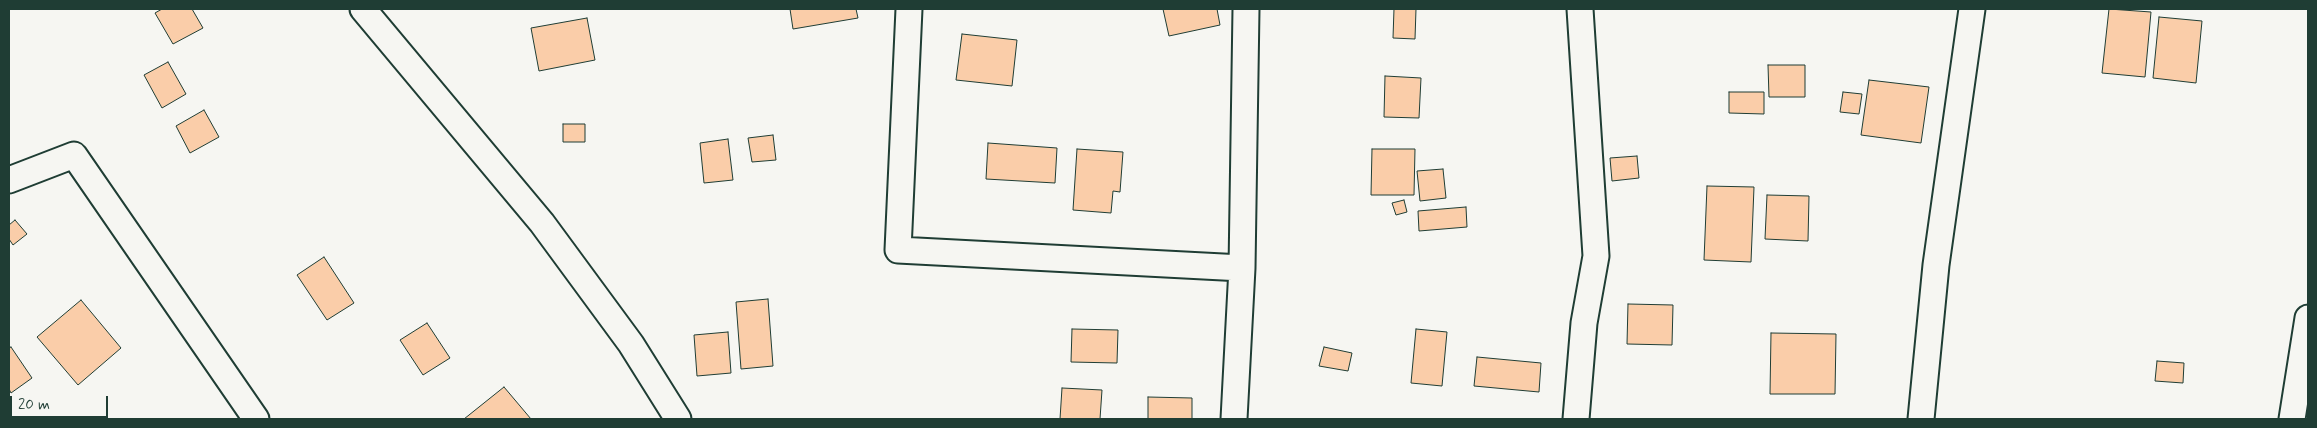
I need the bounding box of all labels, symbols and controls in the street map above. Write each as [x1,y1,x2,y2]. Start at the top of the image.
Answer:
scale bar [12,386,110,418]
text: 20 m [18,395,50,415]

